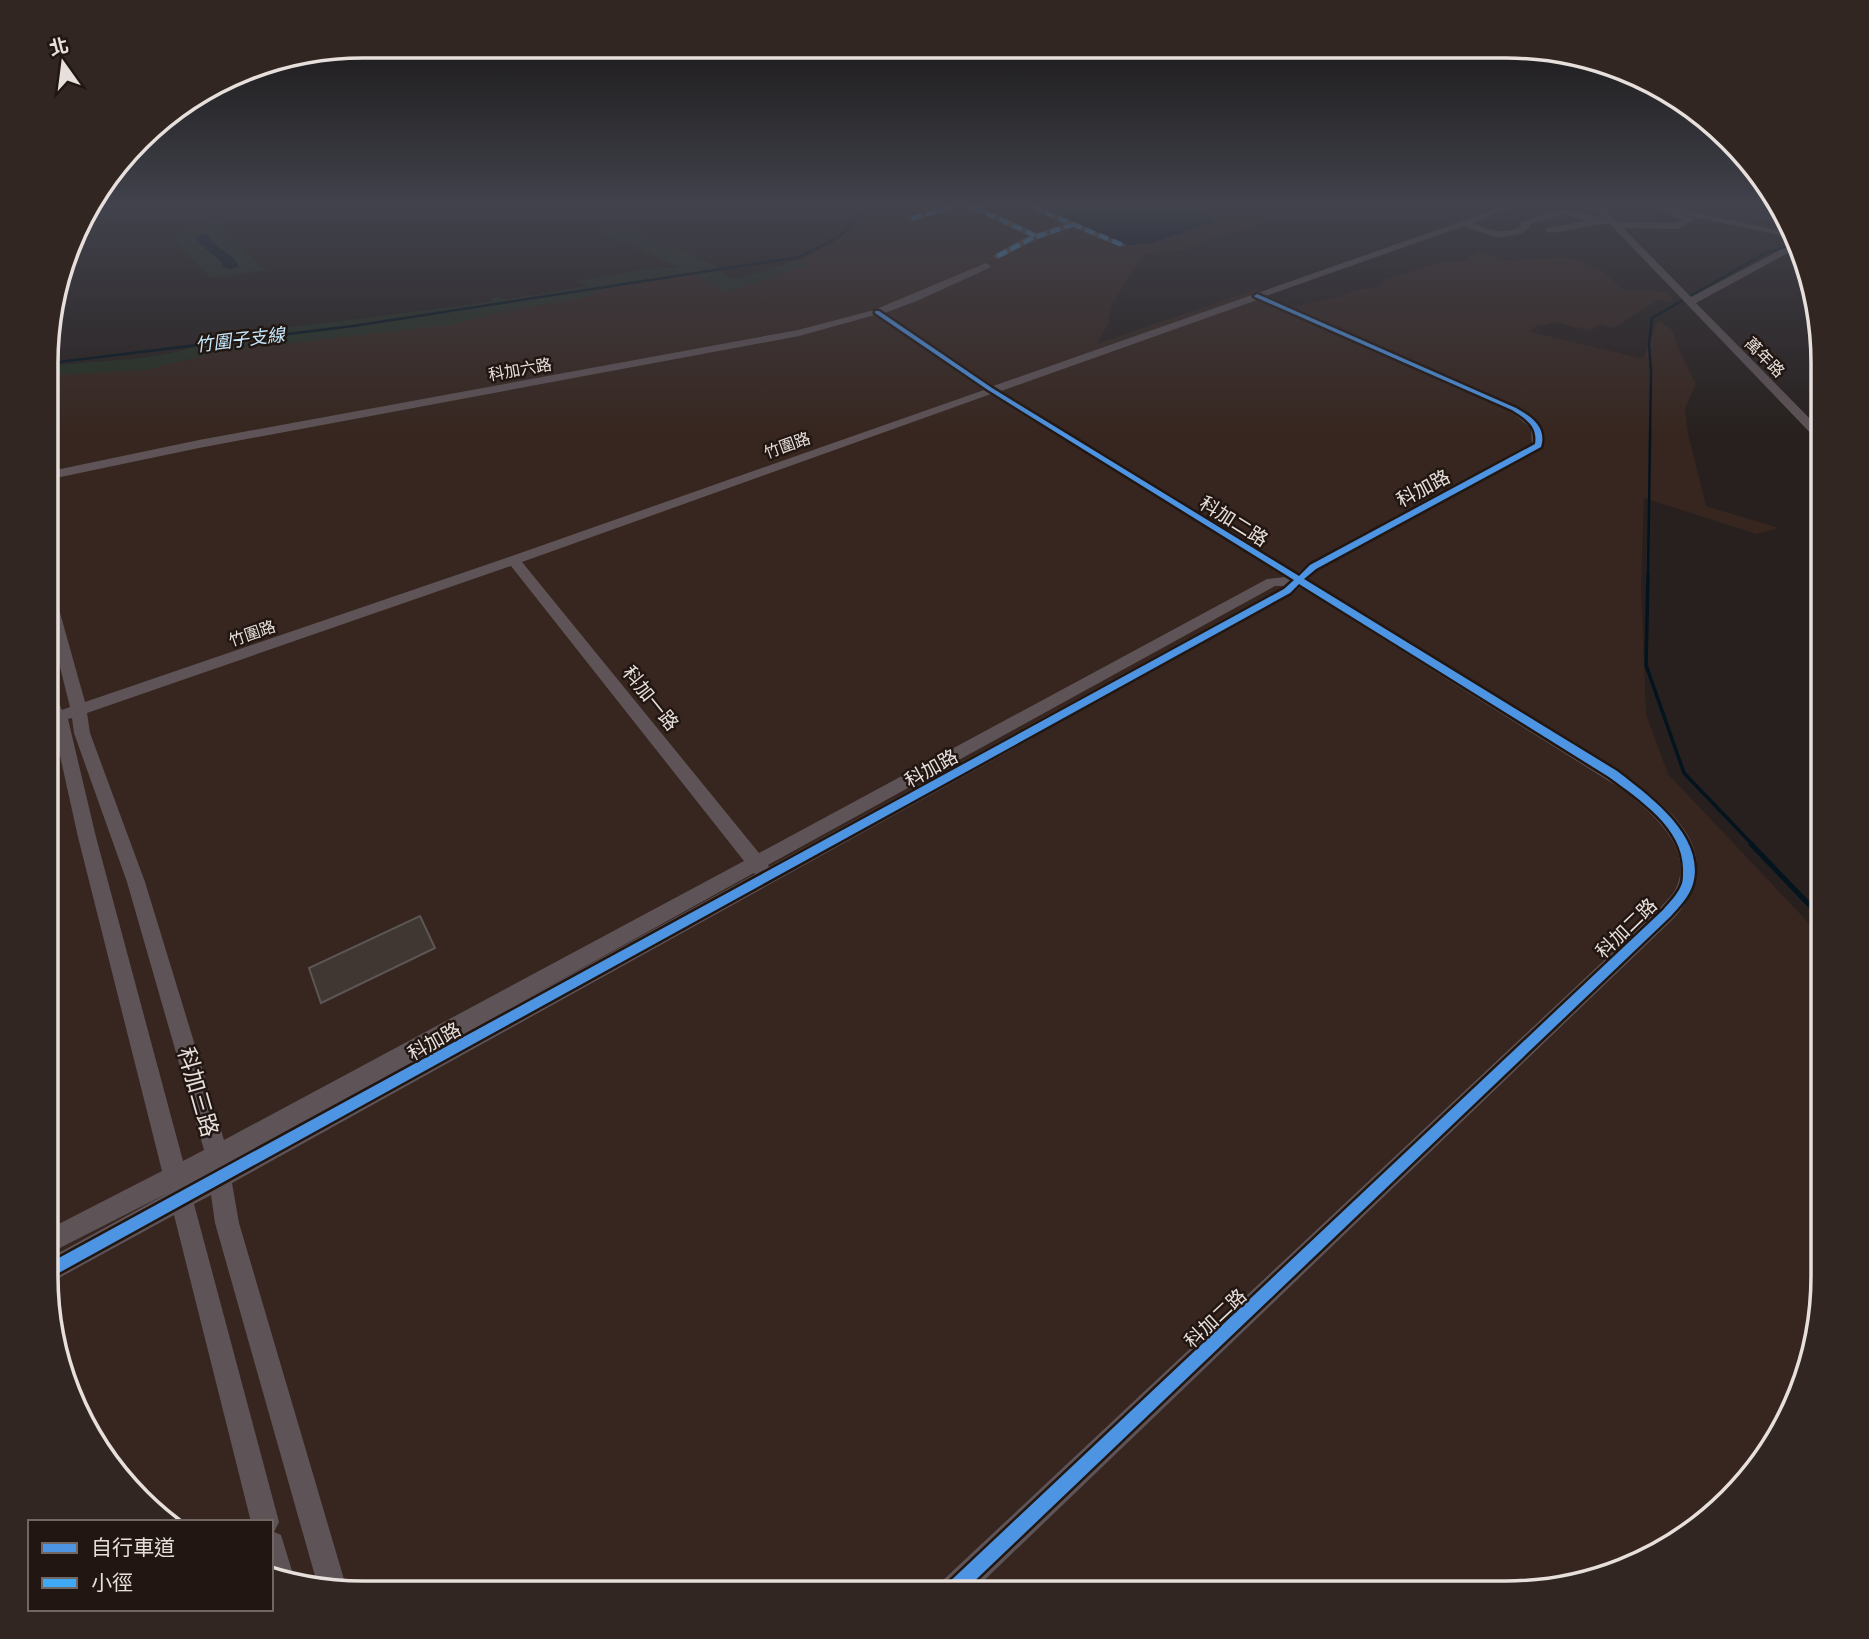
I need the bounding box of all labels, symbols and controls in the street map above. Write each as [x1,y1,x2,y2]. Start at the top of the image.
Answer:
north arrow [28,28,98,98]
text: 北 [47,34,71,60]
water label: 竹圍子支線 [194,323,288,356]
street label: 萬年路 [1741,334,1788,381]
street label: 科加六路 [487,355,553,384]
street label: 竹圍路 [761,428,813,463]
street label: 科加路 [1393,465,1454,512]
street label: 科加二路 [1195,492,1272,551]
street label: 竹圍路 [226,617,278,650]
street label: 科加一路 [618,662,683,735]
street label: 科加路 [901,745,962,792]
street label: 科加二路 [1591,894,1662,963]
street label: 科加路 [404,1018,465,1065]
street label: 科加三路 [172,1044,224,1140]
street label: 科加二路 [1180,1284,1251,1353]
legend [28,1520,273,1611]
text: 自行車道 [91,1535,175,1561]
text: 小徑 [91,1570,133,1596]

